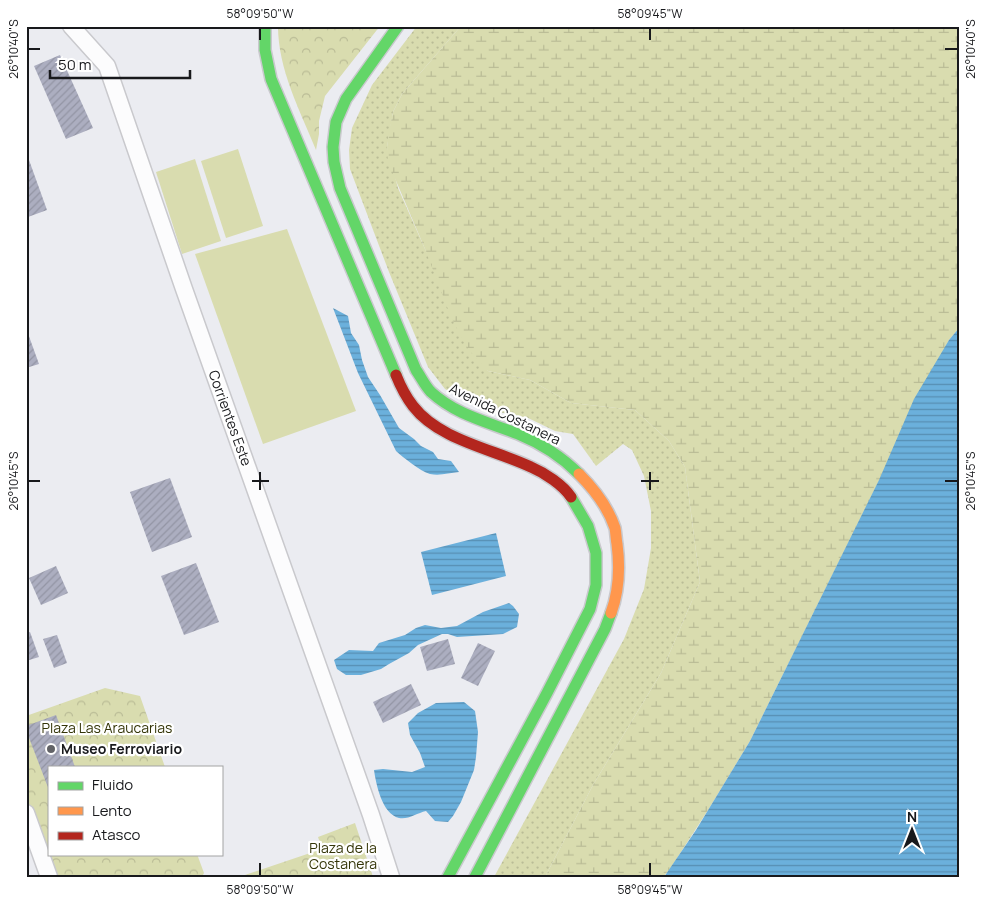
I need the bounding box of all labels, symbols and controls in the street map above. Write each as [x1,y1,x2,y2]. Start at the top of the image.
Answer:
text: 58°09'50"W [227,5,294,22]
text: 58°09'45"W [617,5,683,22]
text: 26°10'40"S [5,19,22,79]
text: 26°10'40"S [962,19,979,79]
scale bar [50,48,190,80]
text: 50 m [58,54,92,75]
street label: Corrientes Este [204,367,257,468]
street label: Avenida Costanera [446,378,564,449]
text: 26°10'45"S [5,452,22,510]
text: 26°10'45"S [962,452,979,510]
park label: Plaza Las Araucarias [42,718,172,737]
place label: Museo Ferroviario [61,739,182,758]
marker: Museo Ferroviario [45,743,57,755]
legend [48,766,222,856]
text: Fluido [92,774,133,795]
text: Lento [92,800,132,821]
north arrow [888,806,938,856]
text: N [907,807,917,826]
text: Atasco [92,824,140,845]
park label: Plaza de la Costanera [309,838,377,873]
text: 58°09'50"W [227,881,294,898]
text: 58°09'45"W [617,881,683,898]

